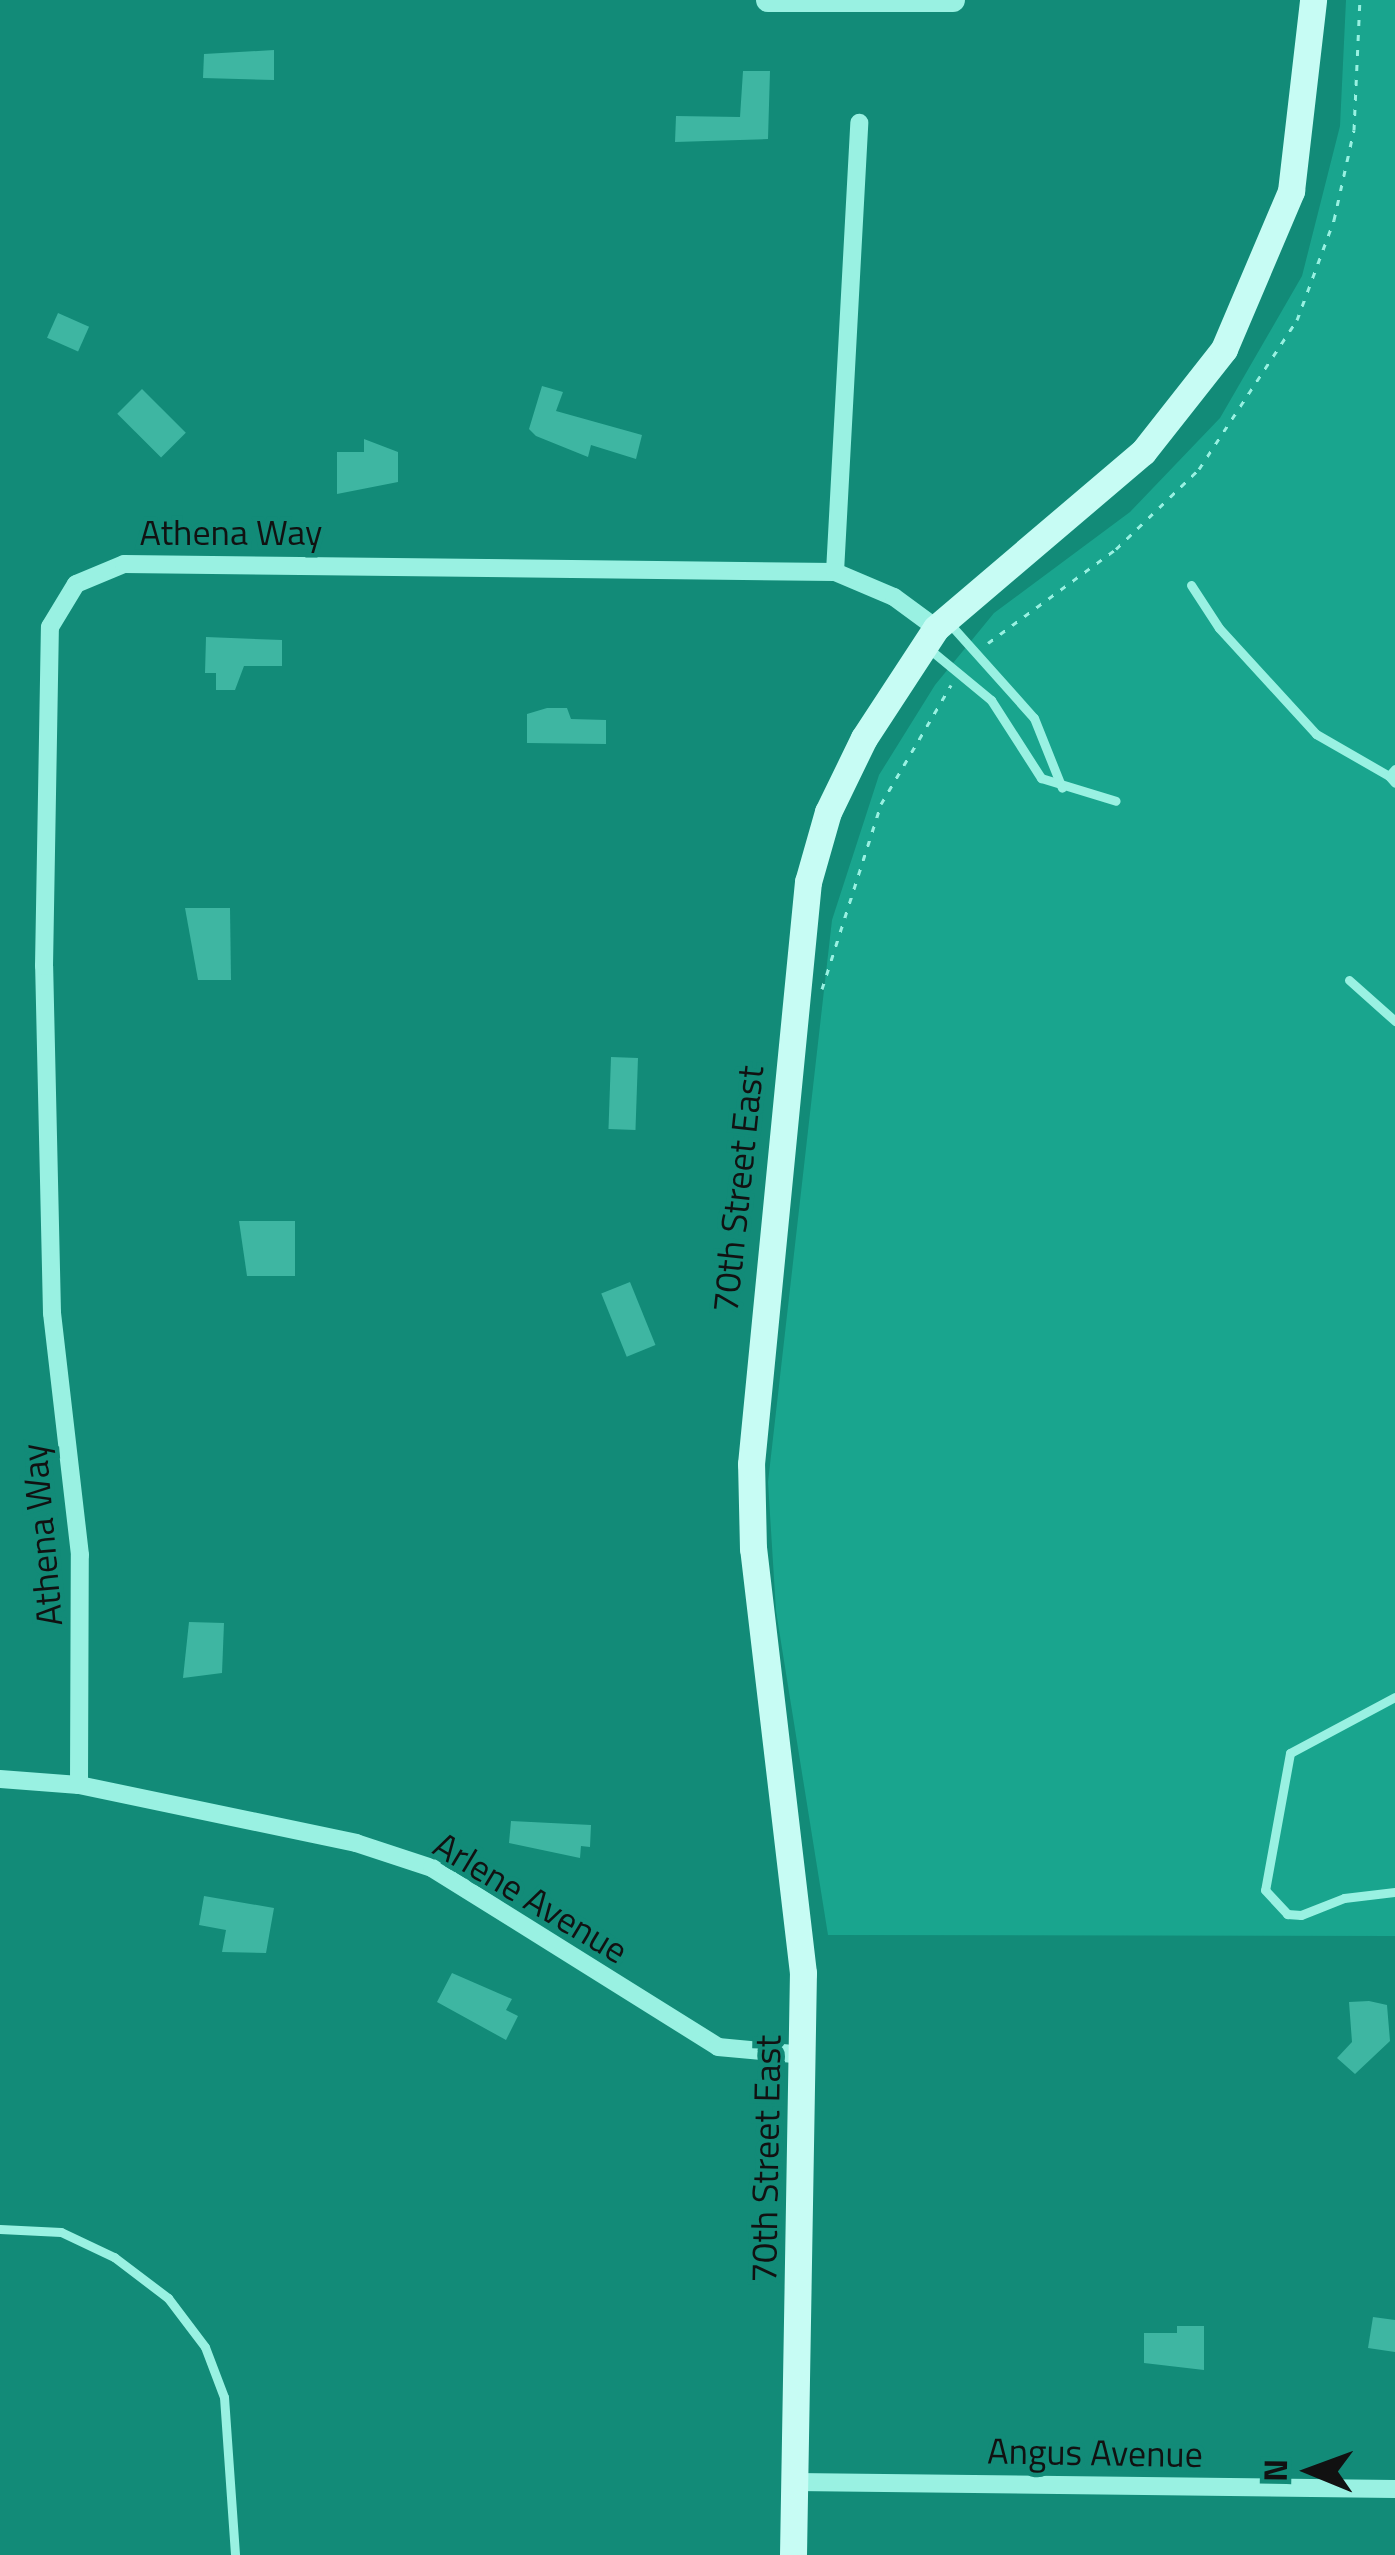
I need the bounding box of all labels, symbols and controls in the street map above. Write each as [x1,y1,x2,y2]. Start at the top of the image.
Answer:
street label: Athena Way [140,510,322,554]
street label: 70th Street East [703,1063,771,1315]
street label: Athena Way [12,1442,70,1628]
street label: Arlene Avenue [426,1822,636,1972]
street label: 70th Street East [741,2035,789,2283]
north arrow [1251,2411,1371,2531]
street label: Angus Avenue [987,2429,1203,2475]
text: N [1250,2458,1300,2482]

